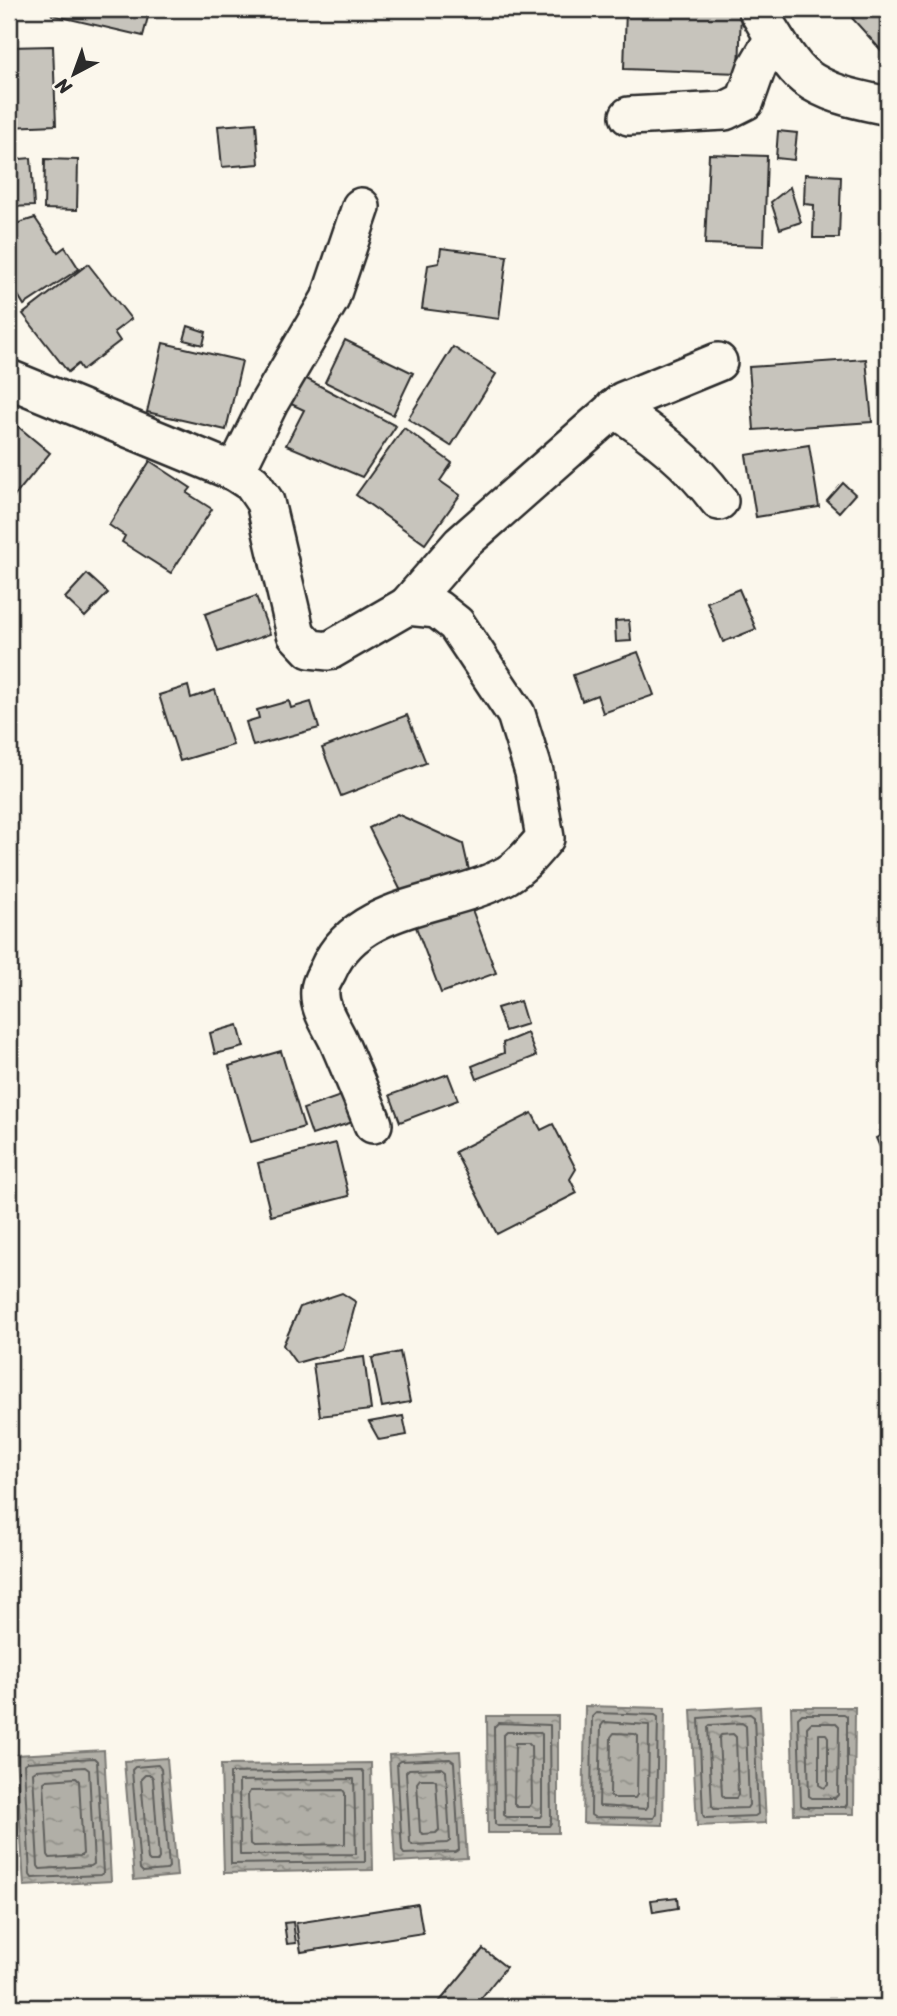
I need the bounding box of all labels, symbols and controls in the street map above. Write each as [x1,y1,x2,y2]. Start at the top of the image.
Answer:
north arrow [38,38,108,108]
text: N [47,69,80,104]

